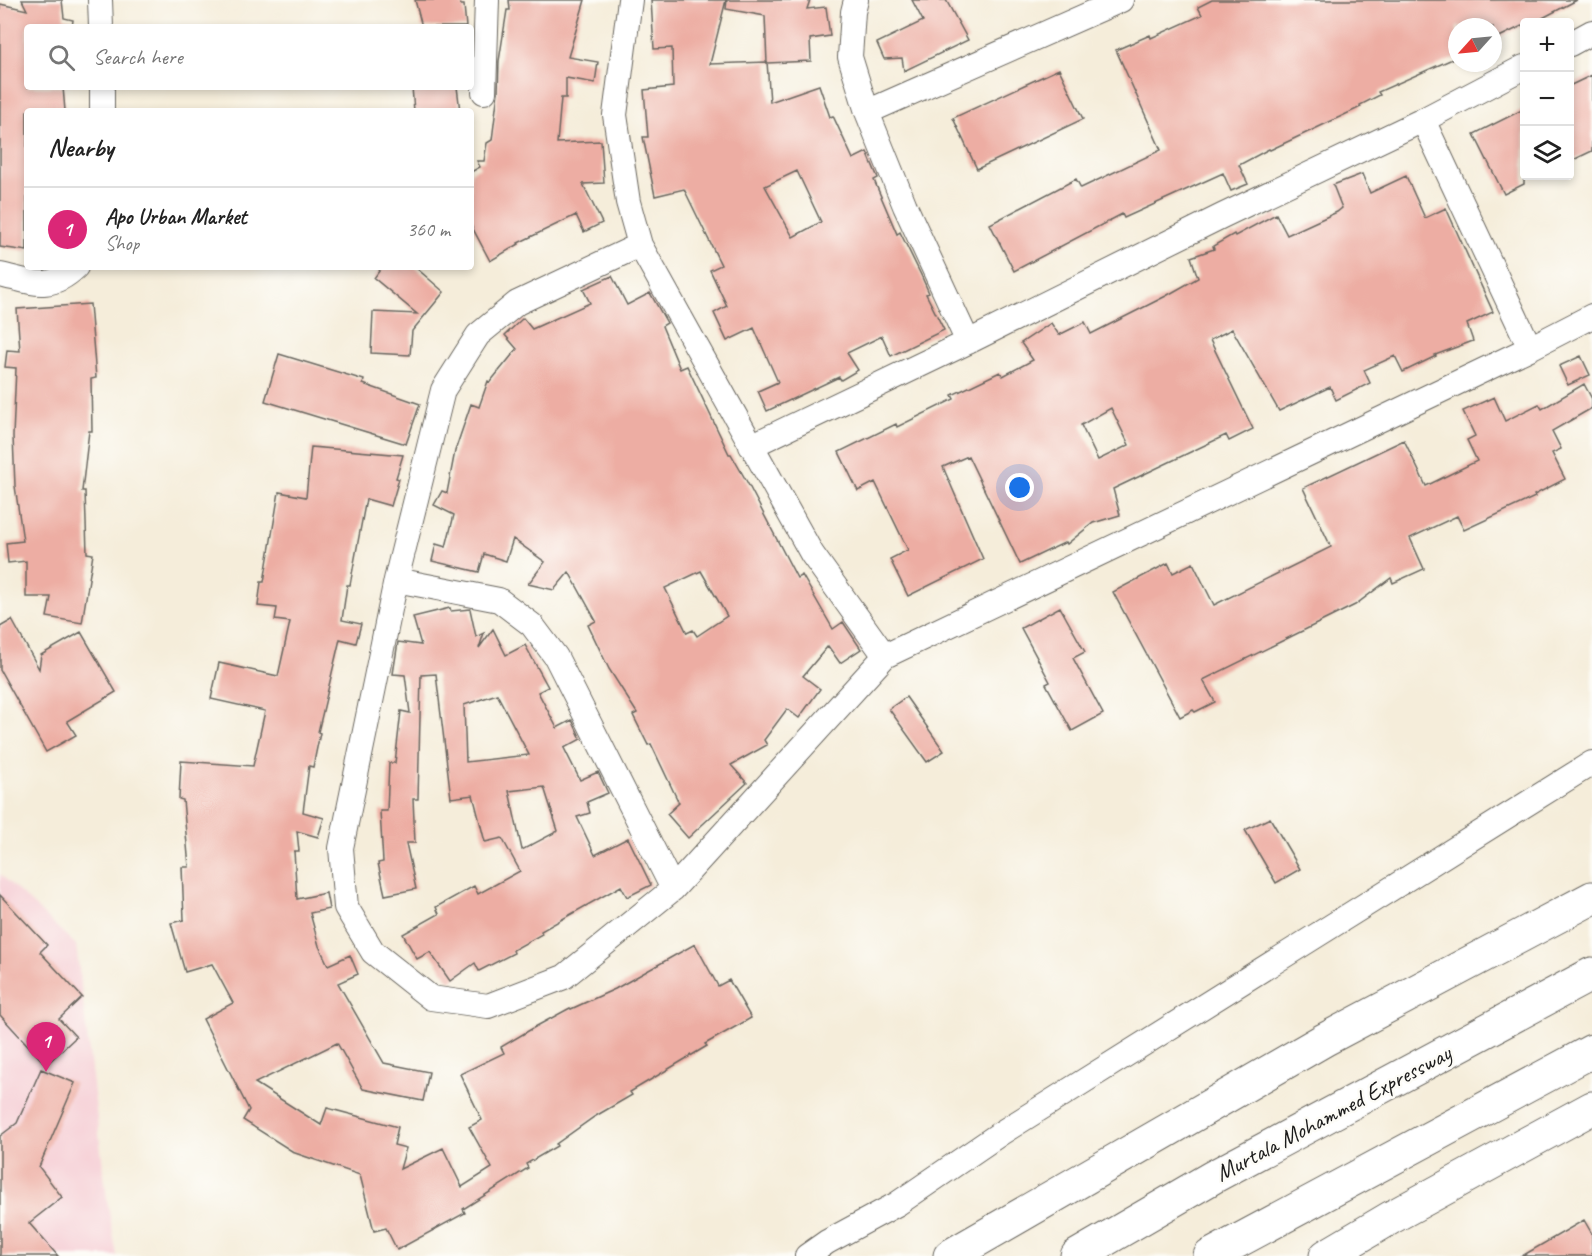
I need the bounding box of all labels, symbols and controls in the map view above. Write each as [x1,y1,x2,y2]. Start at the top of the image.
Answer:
north arrow [1448,18,1502,72]
map controls [1520,18,1574,180]
button: + [1520,18,1574,72]
search box [24,24,474,90]
icon: search [45,41,78,74]
text: Search here [93,43,183,71]
button: − [1520,72,1574,126]
button: layers [1520,126,1574,180]
text: Nearby [48,131,113,164]
text: Apo Urban Market [105,203,247,231]
text: 1 [63,217,72,242]
text: 360 m [407,217,450,242]
text: Shop [105,231,139,256]
your location [1005,473,1034,502]
pin: 1 [26,1022,66,1072]
street label: Murtala Mohammed Expressway [1210,1037,1458,1188]

